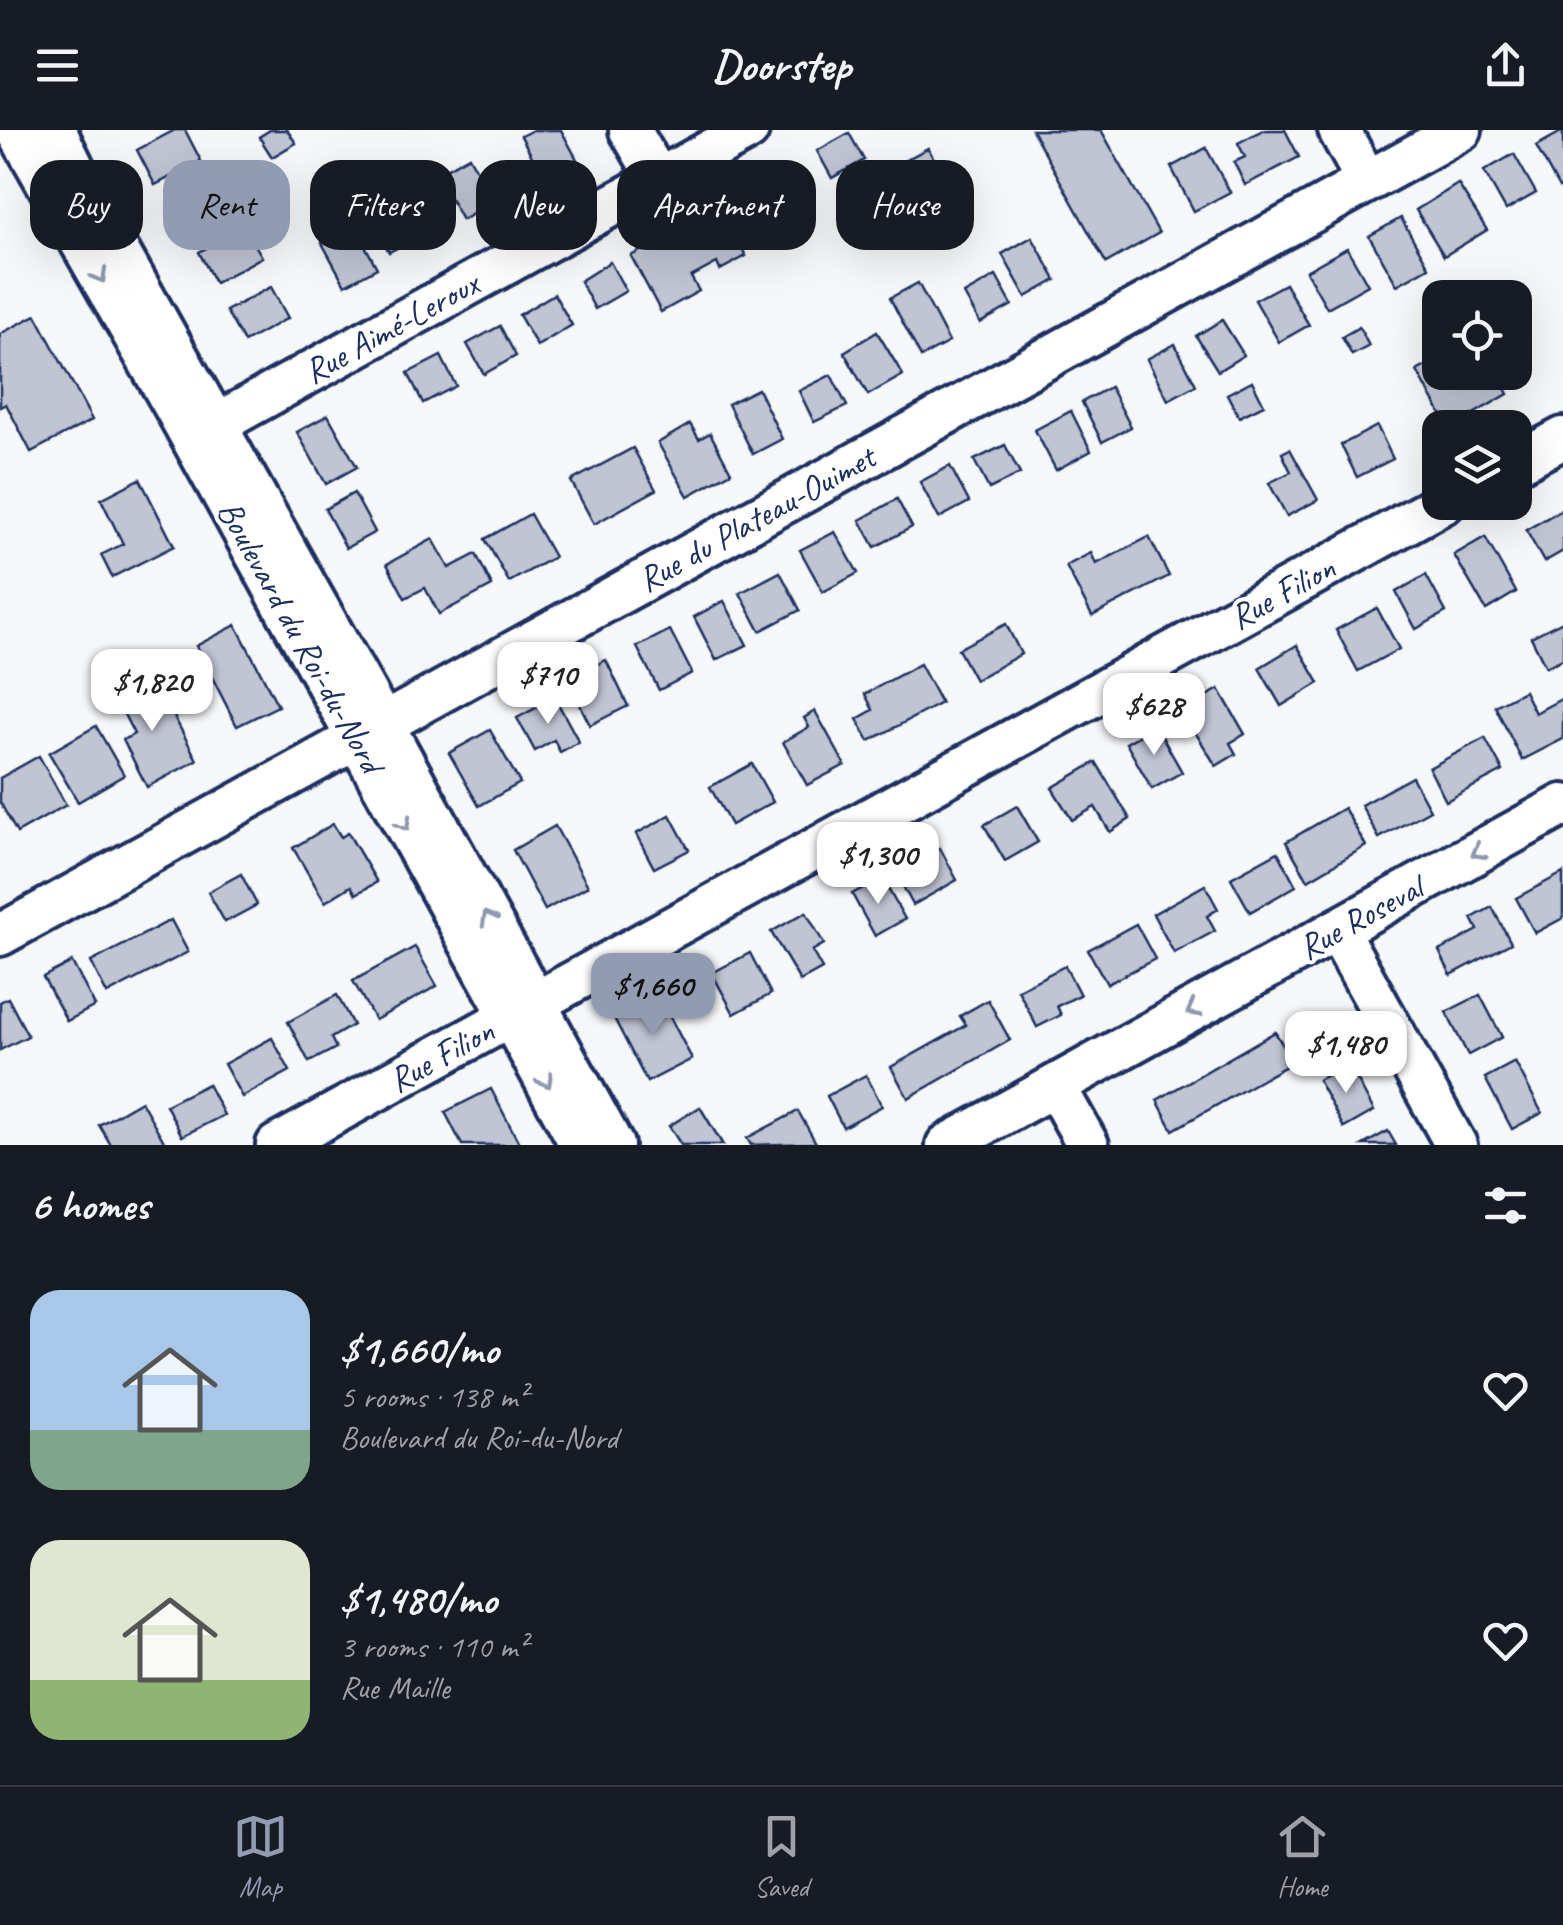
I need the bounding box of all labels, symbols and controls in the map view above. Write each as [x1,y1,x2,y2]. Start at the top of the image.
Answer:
text: Doorstep [712,37,851,94]
icon: menu [30,38,85,93]
icon: share [1478,38,1533,93]
chip: Buy [30,160,143,250]
chip: Rent [163,160,290,250]
chip: Filters [310,160,456,250]
chip: New [476,160,597,250]
chip: Apartment [617,160,816,250]
chip: House [836,160,974,250]
street label: Rue Aimé-Leroux [296,259,489,394]
one-way arrow [88,265,108,283]
map controls [1422,280,1532,520]
button: locate [1422,280,1532,390]
button: layers [1422,410,1532,520]
street label: Rue du Plateau-Ouimet [630,433,886,602]
street label: Boulevard du Roi-du-Nord [207,492,396,785]
street label: Rue Filion [1221,545,1343,640]
pin: $710 [489,642,607,727]
pin: $1,820 [71,649,233,734]
text: $710 [519,654,577,695]
text: $1,820 [113,661,191,702]
pin: $628 [1095,673,1213,758]
text: $628 [1125,685,1183,726]
one-way arrow [392,813,412,831]
pin: $1,300 [797,822,959,907]
text: $1,300 [839,834,917,875]
one-way arrow [1470,840,1488,860]
street label: Rue Roseval [1290,862,1436,970]
one-way arrow [481,911,501,929]
pin: $1,660 [572,953,734,1038]
text: $1,660 [613,965,693,1006]
one-way arrow [1186,997,1204,1017]
street label: Rue Filion [380,1008,502,1103]
pin: $1,480 [1265,1011,1427,1096]
text: $1,480 [1307,1023,1385,1064]
one-way arrow [533,1071,553,1089]
icon: filters [1478,1178,1533,1233]
text: 6 homes [30,1179,149,1232]
text: $1,660/mo [340,1323,498,1376]
icon: home [110,1330,230,1450]
icon: heart [1478,1363,1533,1418]
text: 5 rooms · 138 m² [340,1376,527,1417]
text: Boulevard du Roi-du-Nord [340,1417,618,1458]
text: $1,480/mo [340,1573,497,1626]
icon: home [110,1580,230,1700]
icon: heart [1478,1613,1533,1668]
text: 3 rooms · 110 m² [340,1626,527,1667]
text: Rue Maille [340,1667,450,1708]
tab: Map [233,1809,288,1904]
tab: Saved [754,1809,809,1904]
tab: Home [1275,1809,1330,1904]

